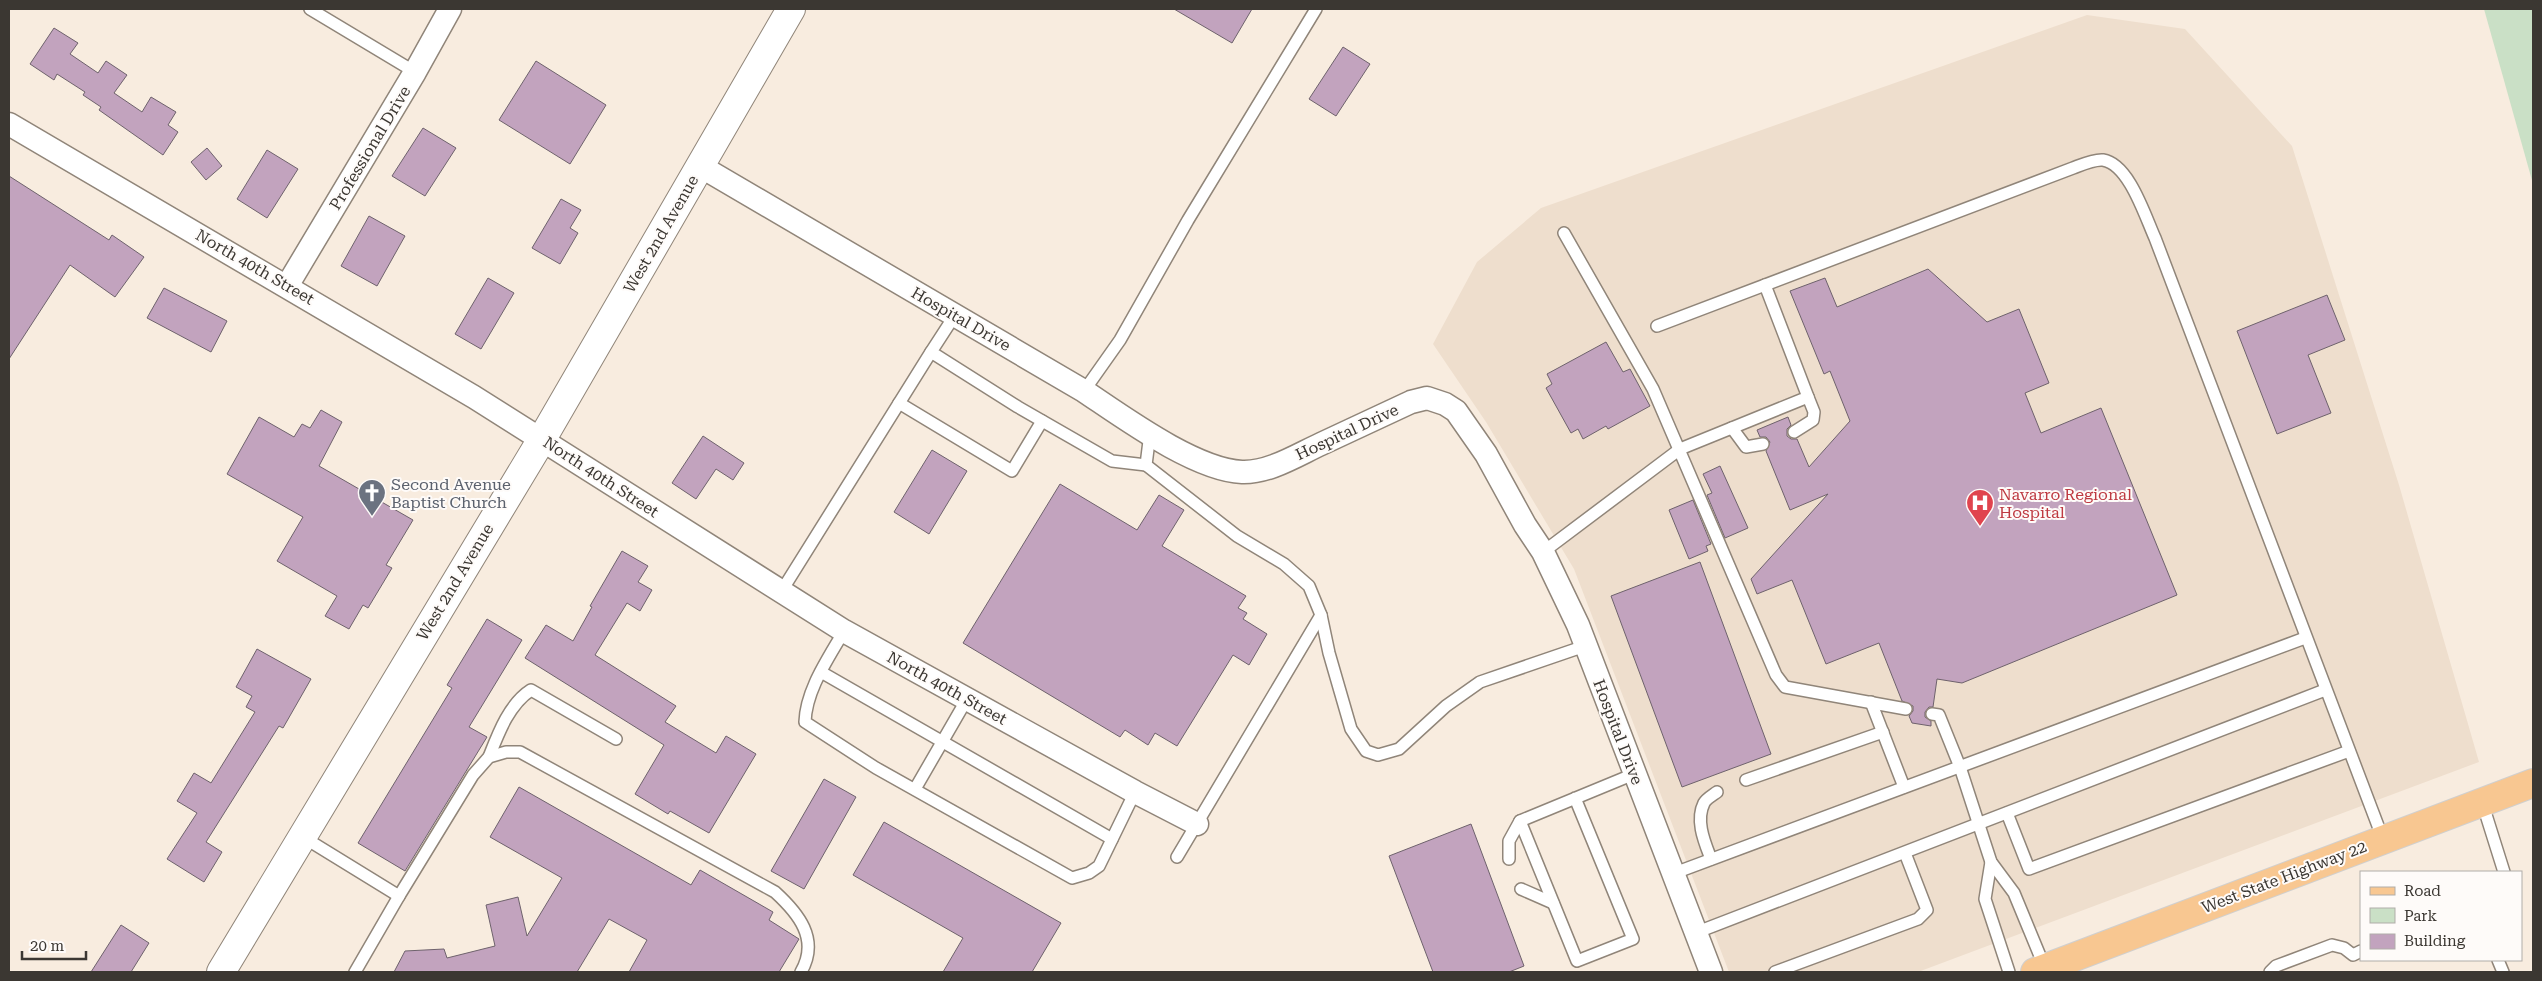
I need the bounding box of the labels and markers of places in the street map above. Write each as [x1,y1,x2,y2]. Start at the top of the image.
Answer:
place label: Second Avenue Baptist Church [391,475,511,512]
church icon: Second Avenue Baptist Church [357,478,387,517]
place label: Navarro Regional Hospital [1999,485,2132,522]
hospital icon: Navarro Regional Hospital [1965,488,1995,527]

